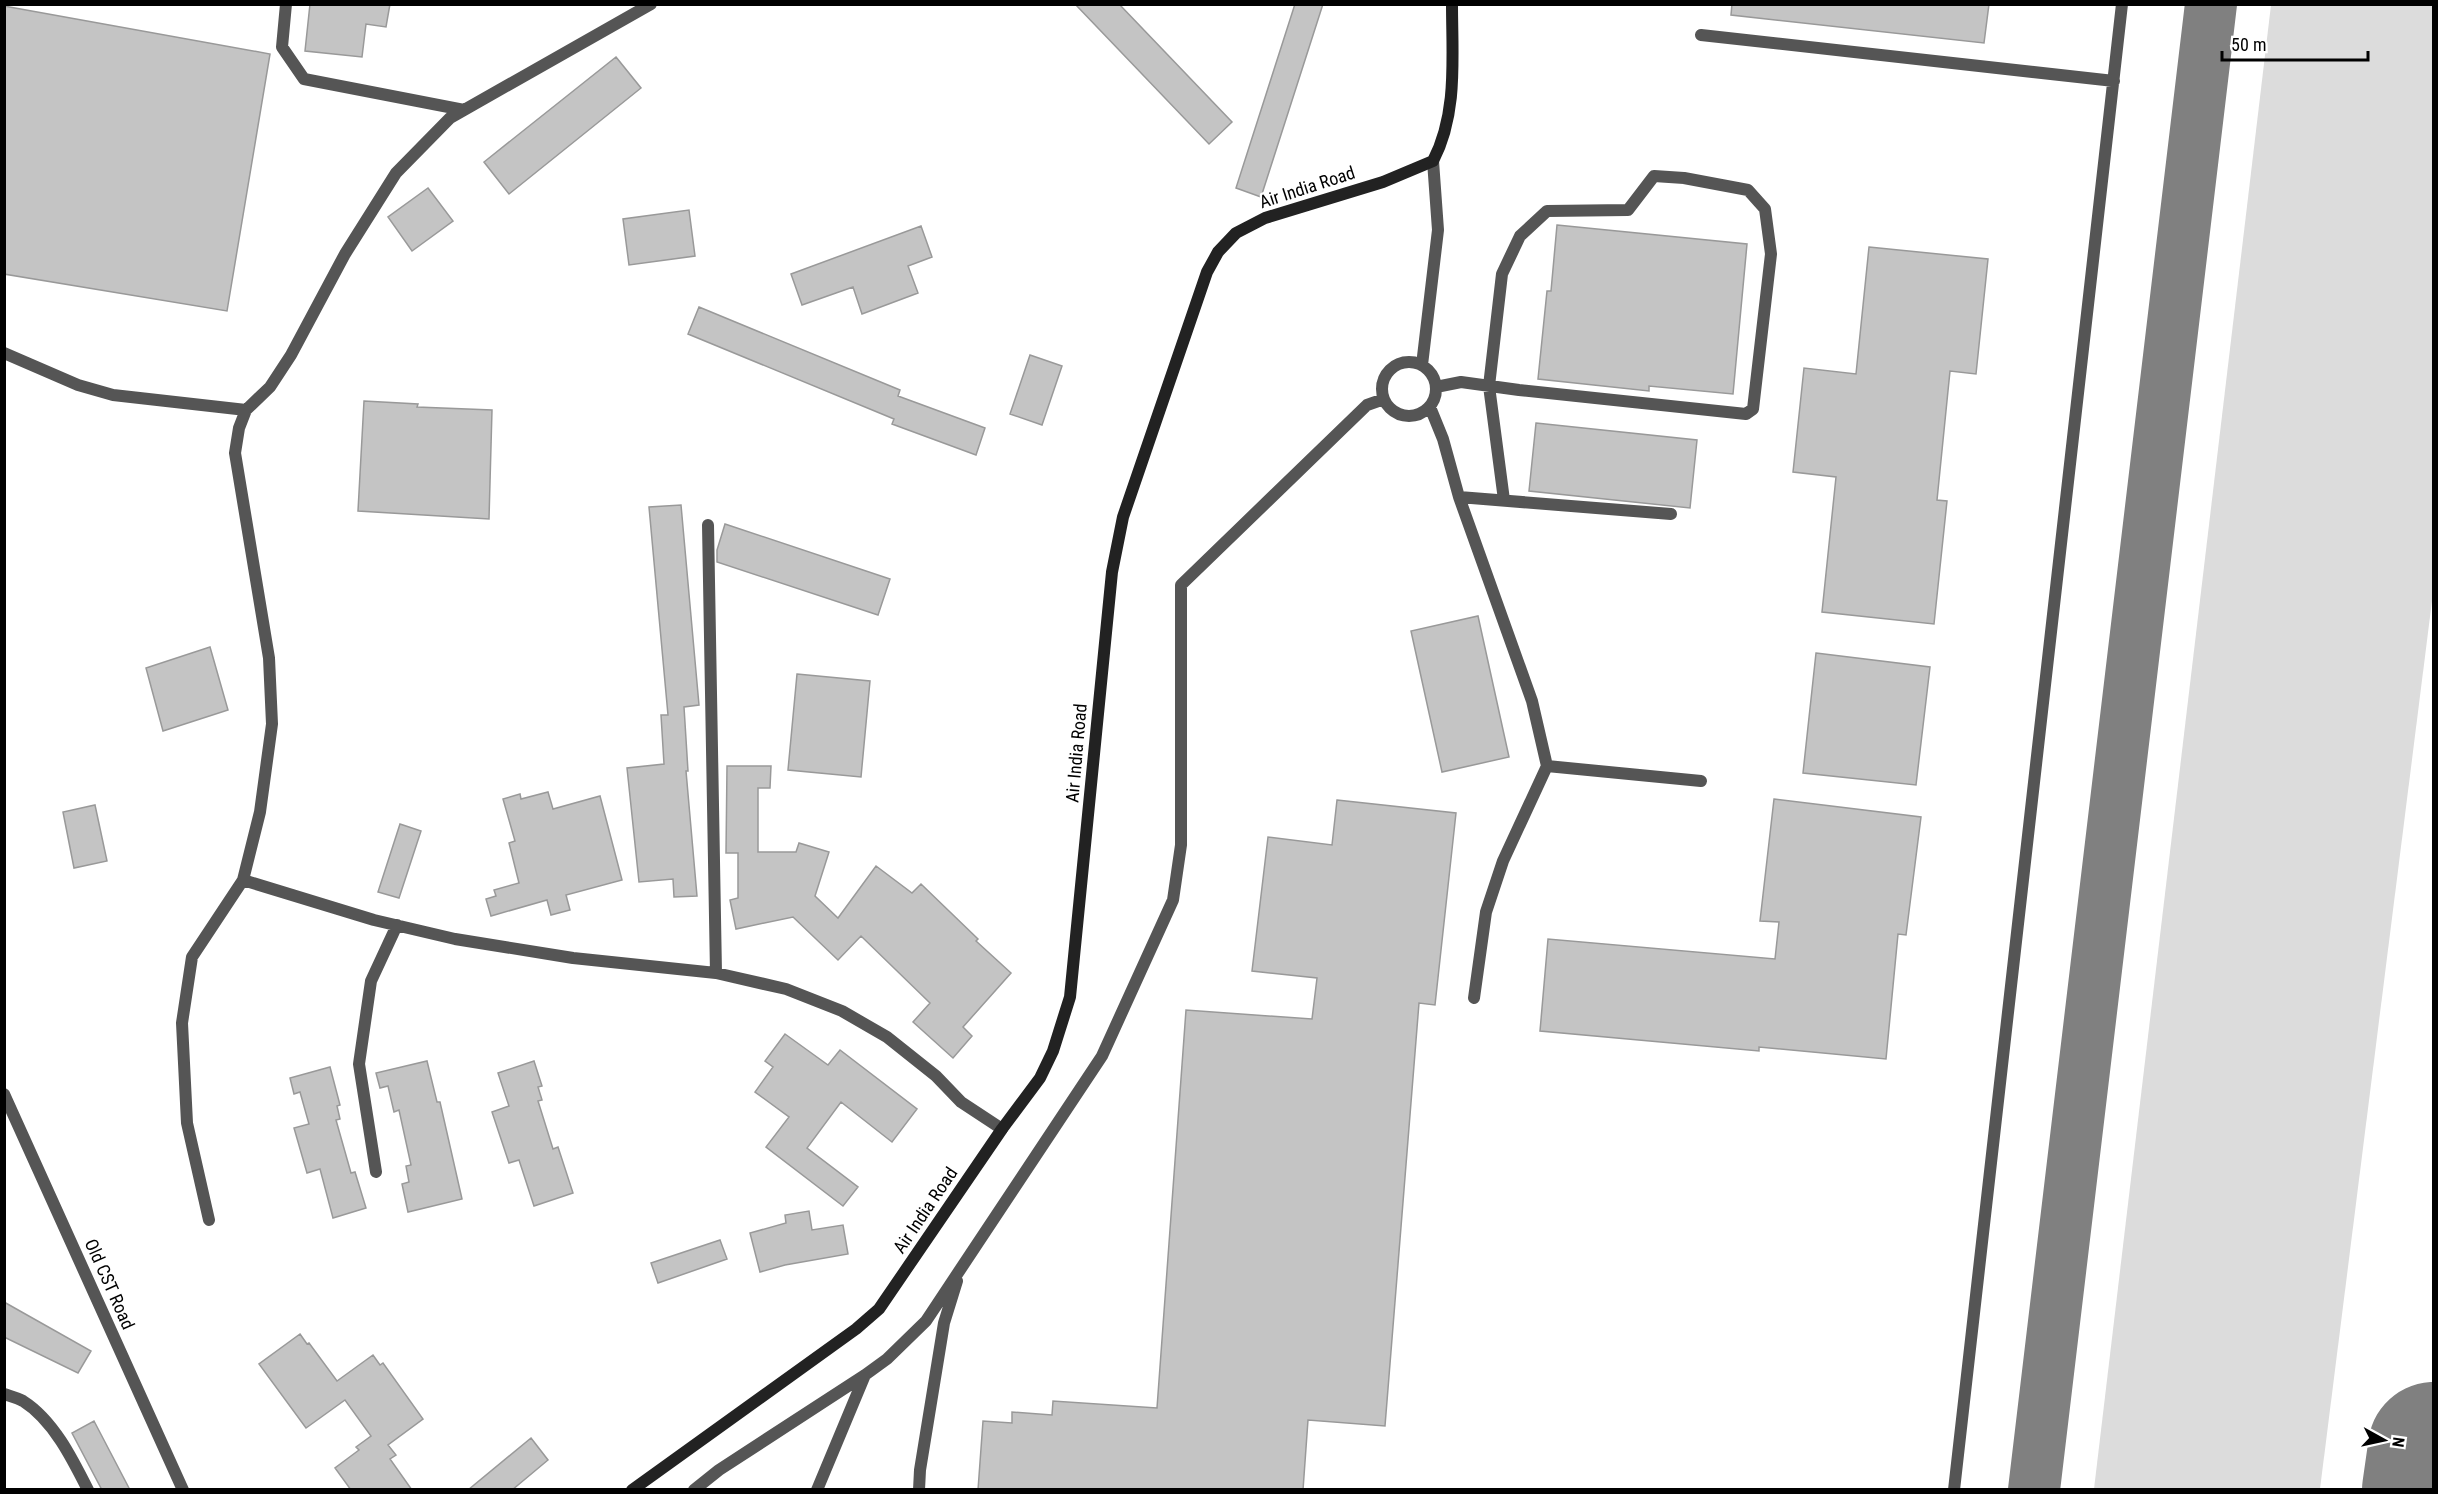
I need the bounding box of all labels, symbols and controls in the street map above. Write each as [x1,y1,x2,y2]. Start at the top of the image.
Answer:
scale bar [2222,24,2368,62]
text: 50 m [2231,34,2266,55]
street label: Air India Road [1257,162,1357,212]
street label: Air India Road [1061,703,1091,803]
street label: Air India Road [889,1163,961,1257]
street label: Old CST Road [81,1235,139,1333]
north arrow [2354,1410,2414,1470]
text: N [2388,1436,2408,1448]

